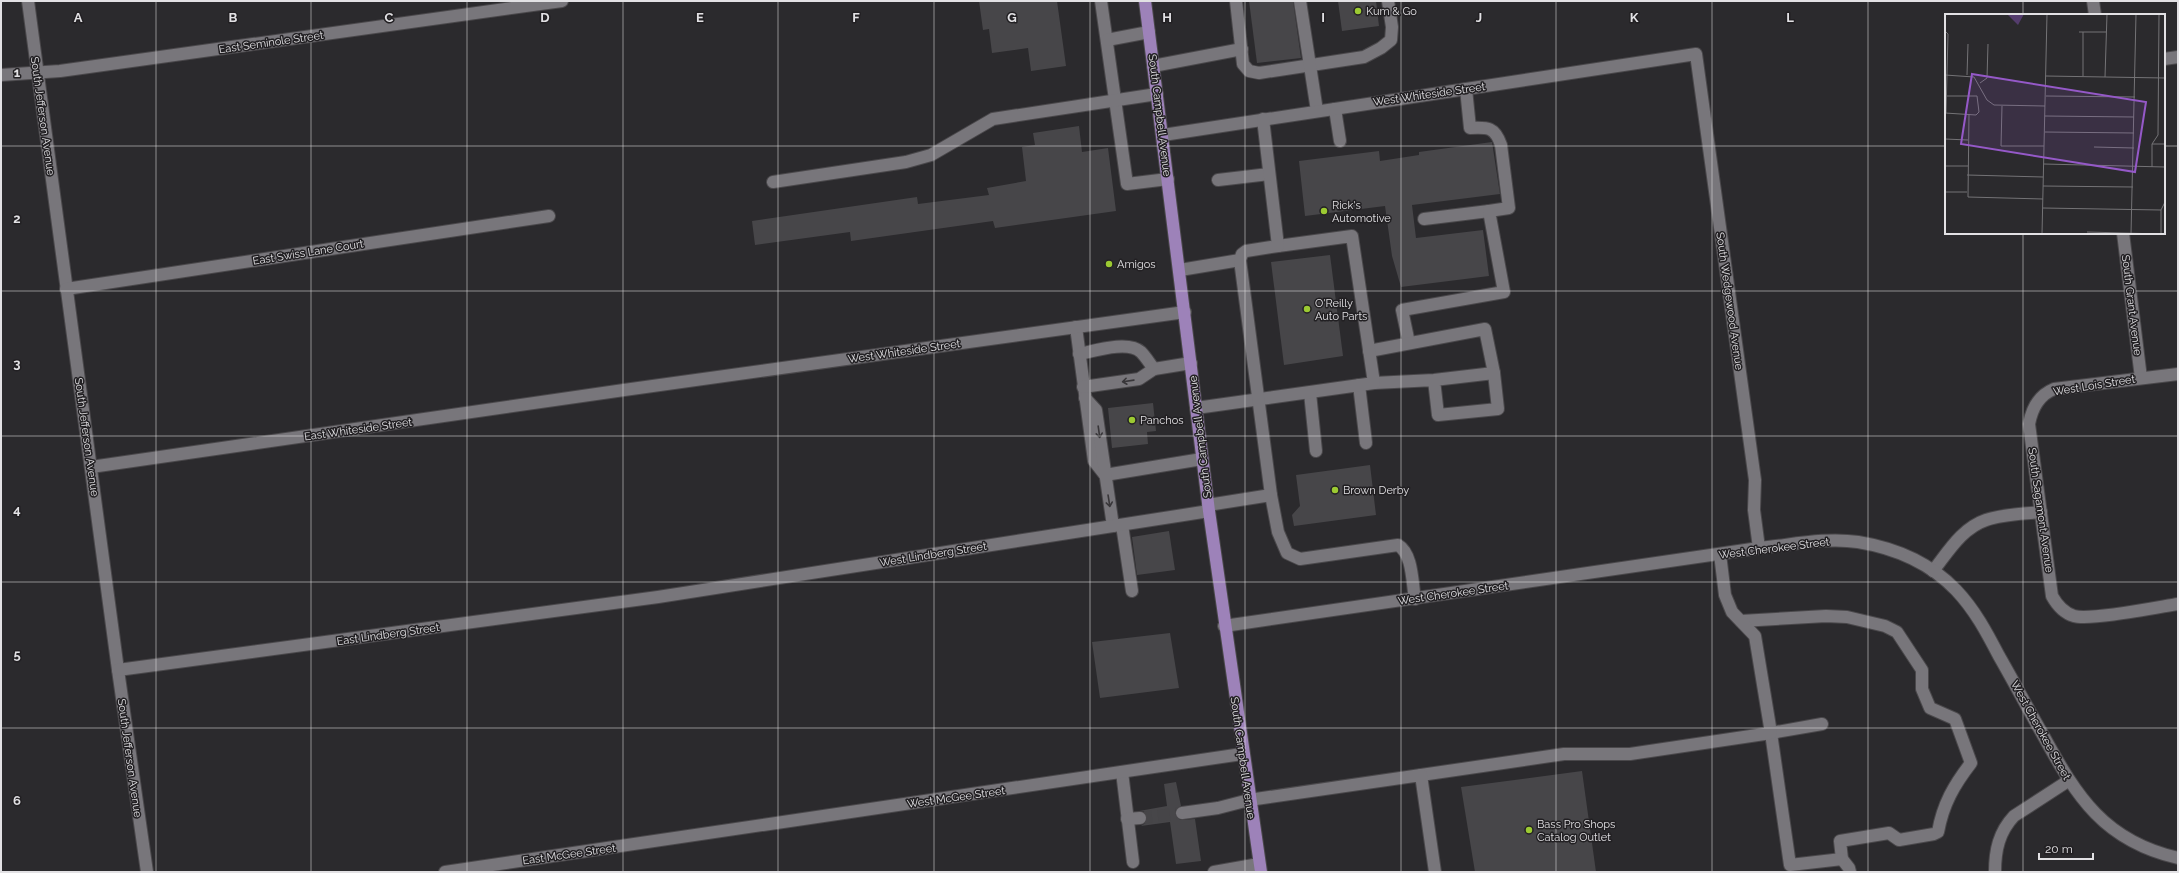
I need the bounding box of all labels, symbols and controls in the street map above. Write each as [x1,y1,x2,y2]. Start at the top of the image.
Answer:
place label: Kum & Go [1366,5,1417,18]
marker: Kum & Go [1353,6,1363,16]
text: A [74,10,83,25]
text: B [229,10,238,25]
text: C [385,10,394,25]
text: D [540,10,550,25]
text: E [696,10,704,25]
text: F [852,10,860,25]
text: G [1007,10,1017,25]
text: H [1162,10,1172,25]
text: I [1321,10,1325,25]
text: J [1476,10,1482,25]
text: K [1630,10,1639,25]
text: L [1786,10,1794,25]
inset map [1945,14,2165,234]
street label: East Seminole Street [218,29,325,56]
street label: South Campbell Avenue [1146,53,1174,177]
street label: South Jefferson Avenue [28,56,57,177]
text: 1 [14,65,21,80]
street label: West Whiteside Street [1372,80,1486,109]
place label: Rick's Automotive [1332,199,1391,225]
marker: Rick's Automotive [1319,206,1329,216]
text: 2 [13,211,21,226]
street label: South Wedgewood Avenue [1713,231,1746,371]
street label: East Swiss Lane Court [252,237,365,268]
street label: South Grant Avenue [2119,254,2144,357]
place label: Amigos [1117,258,1156,271]
marker: Amigos [1104,259,1114,269]
place label: O'Reilly Auto Parts [1315,297,1367,323]
marker: O'Reilly Auto Parts [1302,304,1312,314]
street label: West Whiteside Street [847,337,961,366]
text: 3 [13,356,21,371]
street label: West Lois Street [2052,373,2136,398]
street label: South Campbell Avenue [1186,375,1214,499]
street label: South Jefferson Avenue [72,377,101,498]
one-way arrow [1122,377,1135,385]
place label: Panchos [1140,414,1184,427]
street label: East Whiteside Street [303,415,413,444]
marker: Panchos [1127,415,1137,425]
one-way arrow [1095,425,1103,438]
street label: South Sagamont Avenue [2025,447,2056,574]
place label: Brown Derby [1343,484,1409,497]
marker: Brown Derby [1330,485,1340,495]
one-way arrow [1105,494,1113,507]
text: 4 [13,502,21,517]
street label: West Cherokee Street [1718,535,1830,562]
street label: West Lindberg Street [879,540,988,569]
street label: West Cherokee Street [1397,579,1509,608]
street label: East Lindberg Street [336,621,441,648]
text: 5 [13,647,21,662]
street label: West Cherokee Street [2008,678,2073,782]
street label: South Campbell Avenue [1228,696,1258,820]
street label: South Jefferson Avenue [115,698,144,819]
street label: West McGee Street [906,784,1006,811]
text: 6 [13,793,21,808]
place label: Bass Pro Shops Catalog Outlet [1537,818,1615,844]
marker: Bass Pro Shops Catalog Outlet [1524,825,1534,835]
scale bar [2039,835,2093,861]
street label: East McGee Street [522,841,617,867]
text: 20 m [2045,842,2073,856]

